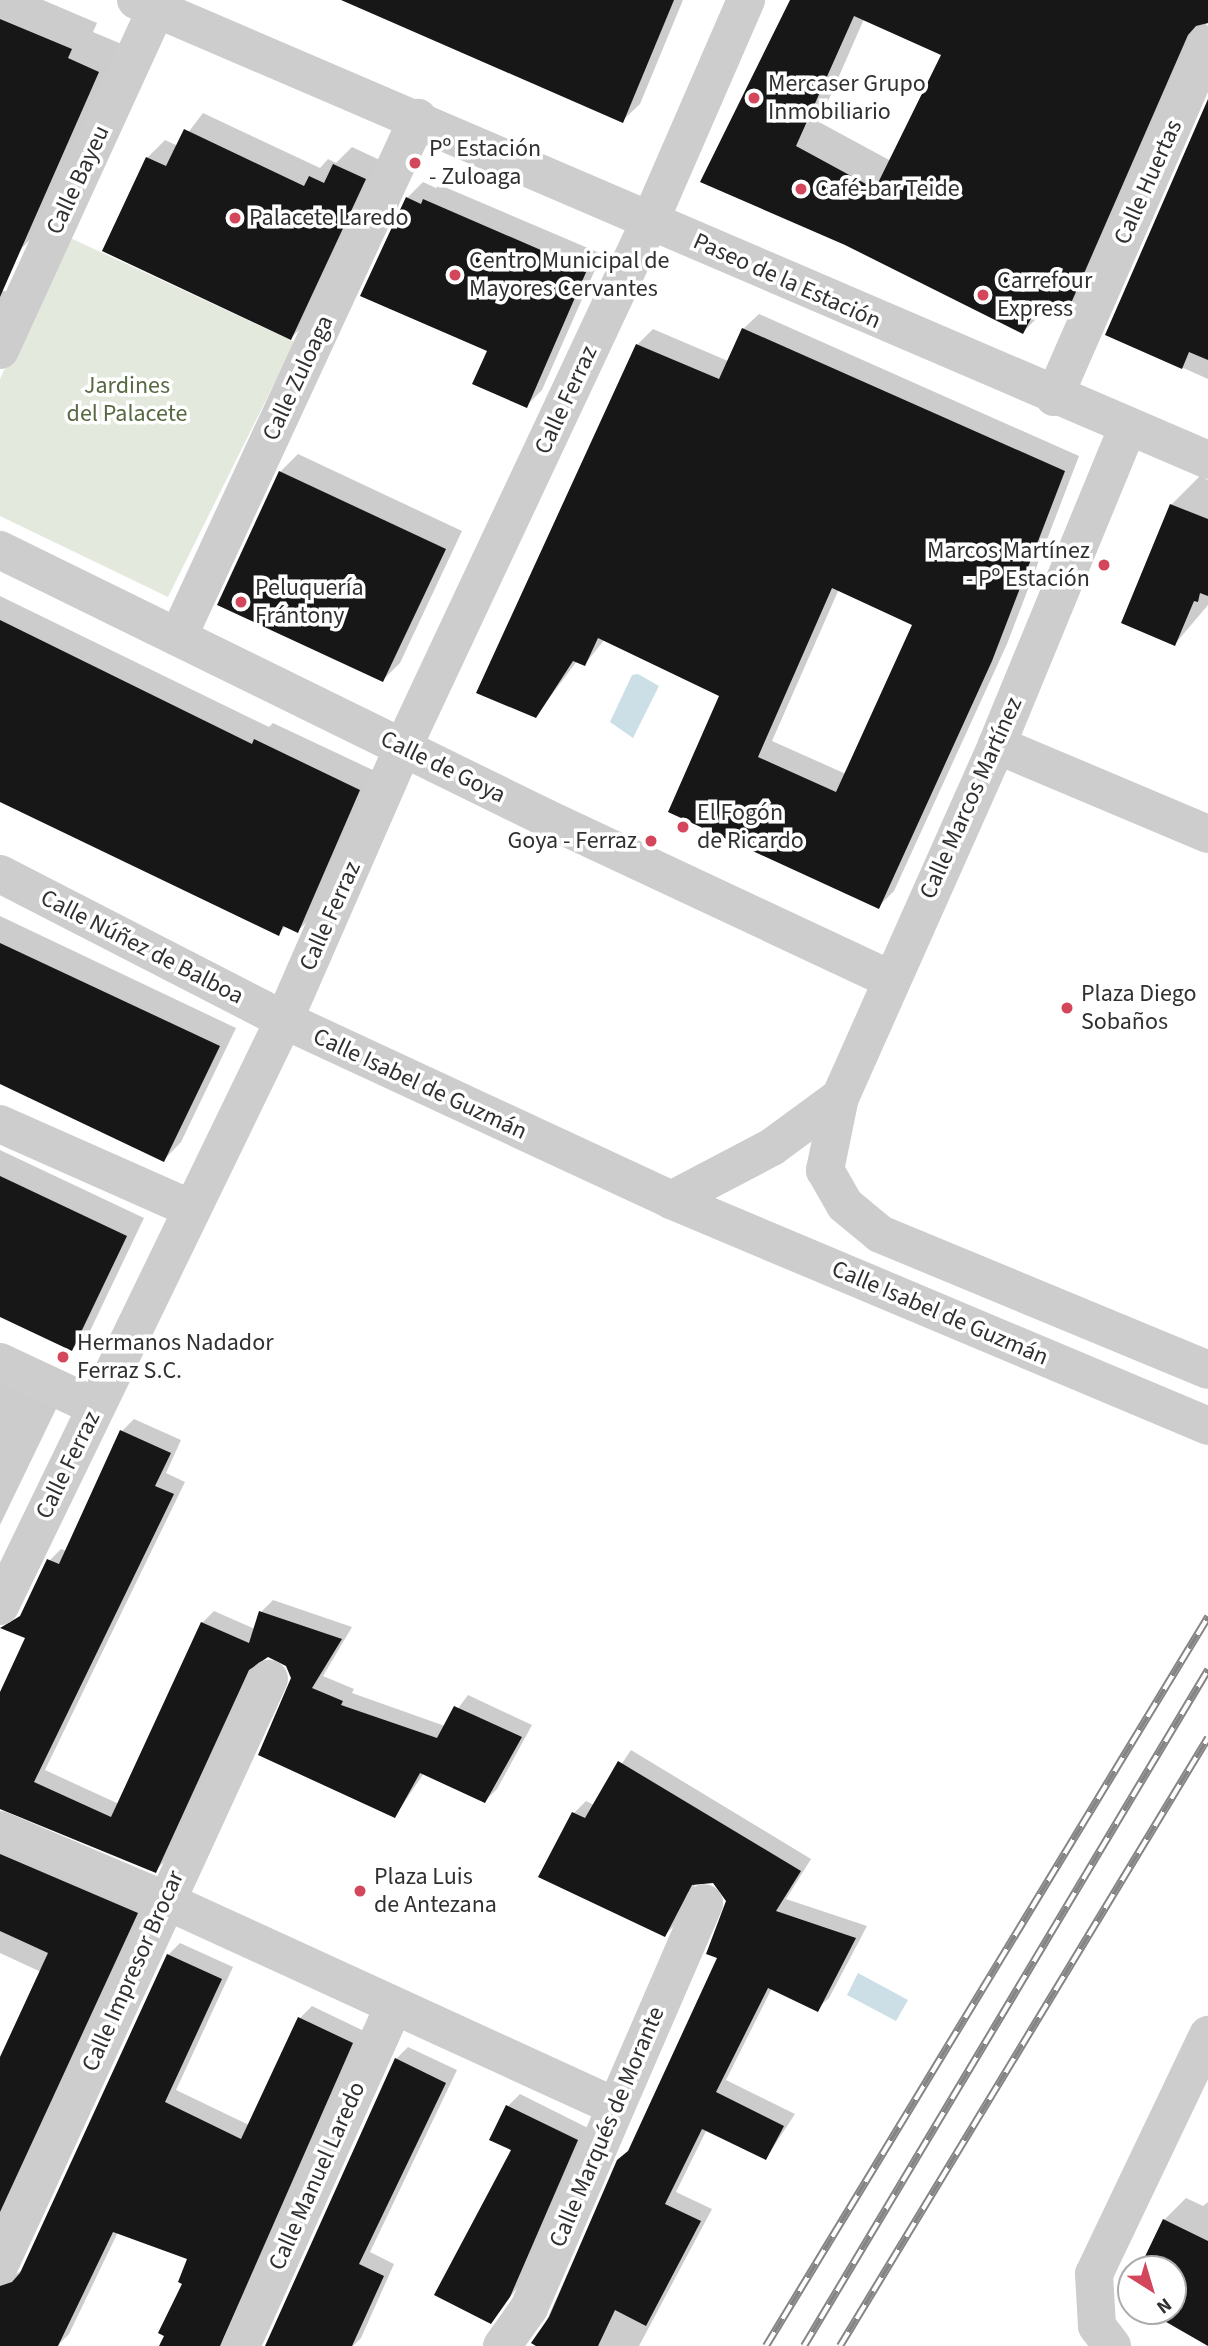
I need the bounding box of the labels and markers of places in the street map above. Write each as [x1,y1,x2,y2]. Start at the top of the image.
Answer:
place label: Mercaser Grupo Inmobiliario [768,70,926,126]
marker: Mercaser Grupo Inmobiliario [746,90,762,106]
place label: Pº Estación - Zuloaga [429,135,541,191]
marker: Pº Estación - Zuloaga [407,155,423,171]
place label: Café-bar Teide [815,175,960,203]
marker: Café-bar Teide [793,181,809,197]
place label: Palacete Laredo [249,204,409,232]
marker: Palacete Laredo [227,210,243,226]
place label: Centro Municipal de Mayores Cervantes [469,247,669,303]
marker: Centro Municipal de Mayores Cervantes [447,267,463,283]
place label: Carrefour Express [997,267,1092,323]
marker: Carrefour Express [975,287,991,303]
place label: Marcos Martínez - Pº Estación [927,537,1090,593]
marker: Marcos Martínez - Pº Estación [1096,557,1112,573]
place label: Peluquería Frántony [255,574,364,630]
marker: Peluquería Frántony [233,594,249,610]
place label: El Fogón de Ricardo [697,799,804,855]
marker: El Fogón de Ricardo [675,819,691,835]
place label: Goya - Ferraz [508,827,637,855]
marker: Goya - Ferraz [643,833,659,849]
place label: Plaza Diego Sobaños [1081,980,1196,1036]
marker: Plaza Diego Sobaños [1059,1000,1075,1016]
place label: Hermanos Nadador Ferraz S.C. [77,1329,274,1385]
marker: Hermanos Nadador Ferraz S.C. [55,1349,71,1365]
place label: Plaza Luis de Antezana [374,1863,497,1919]
marker: Plaza Luis de Antezana [352,1883,368,1899]

